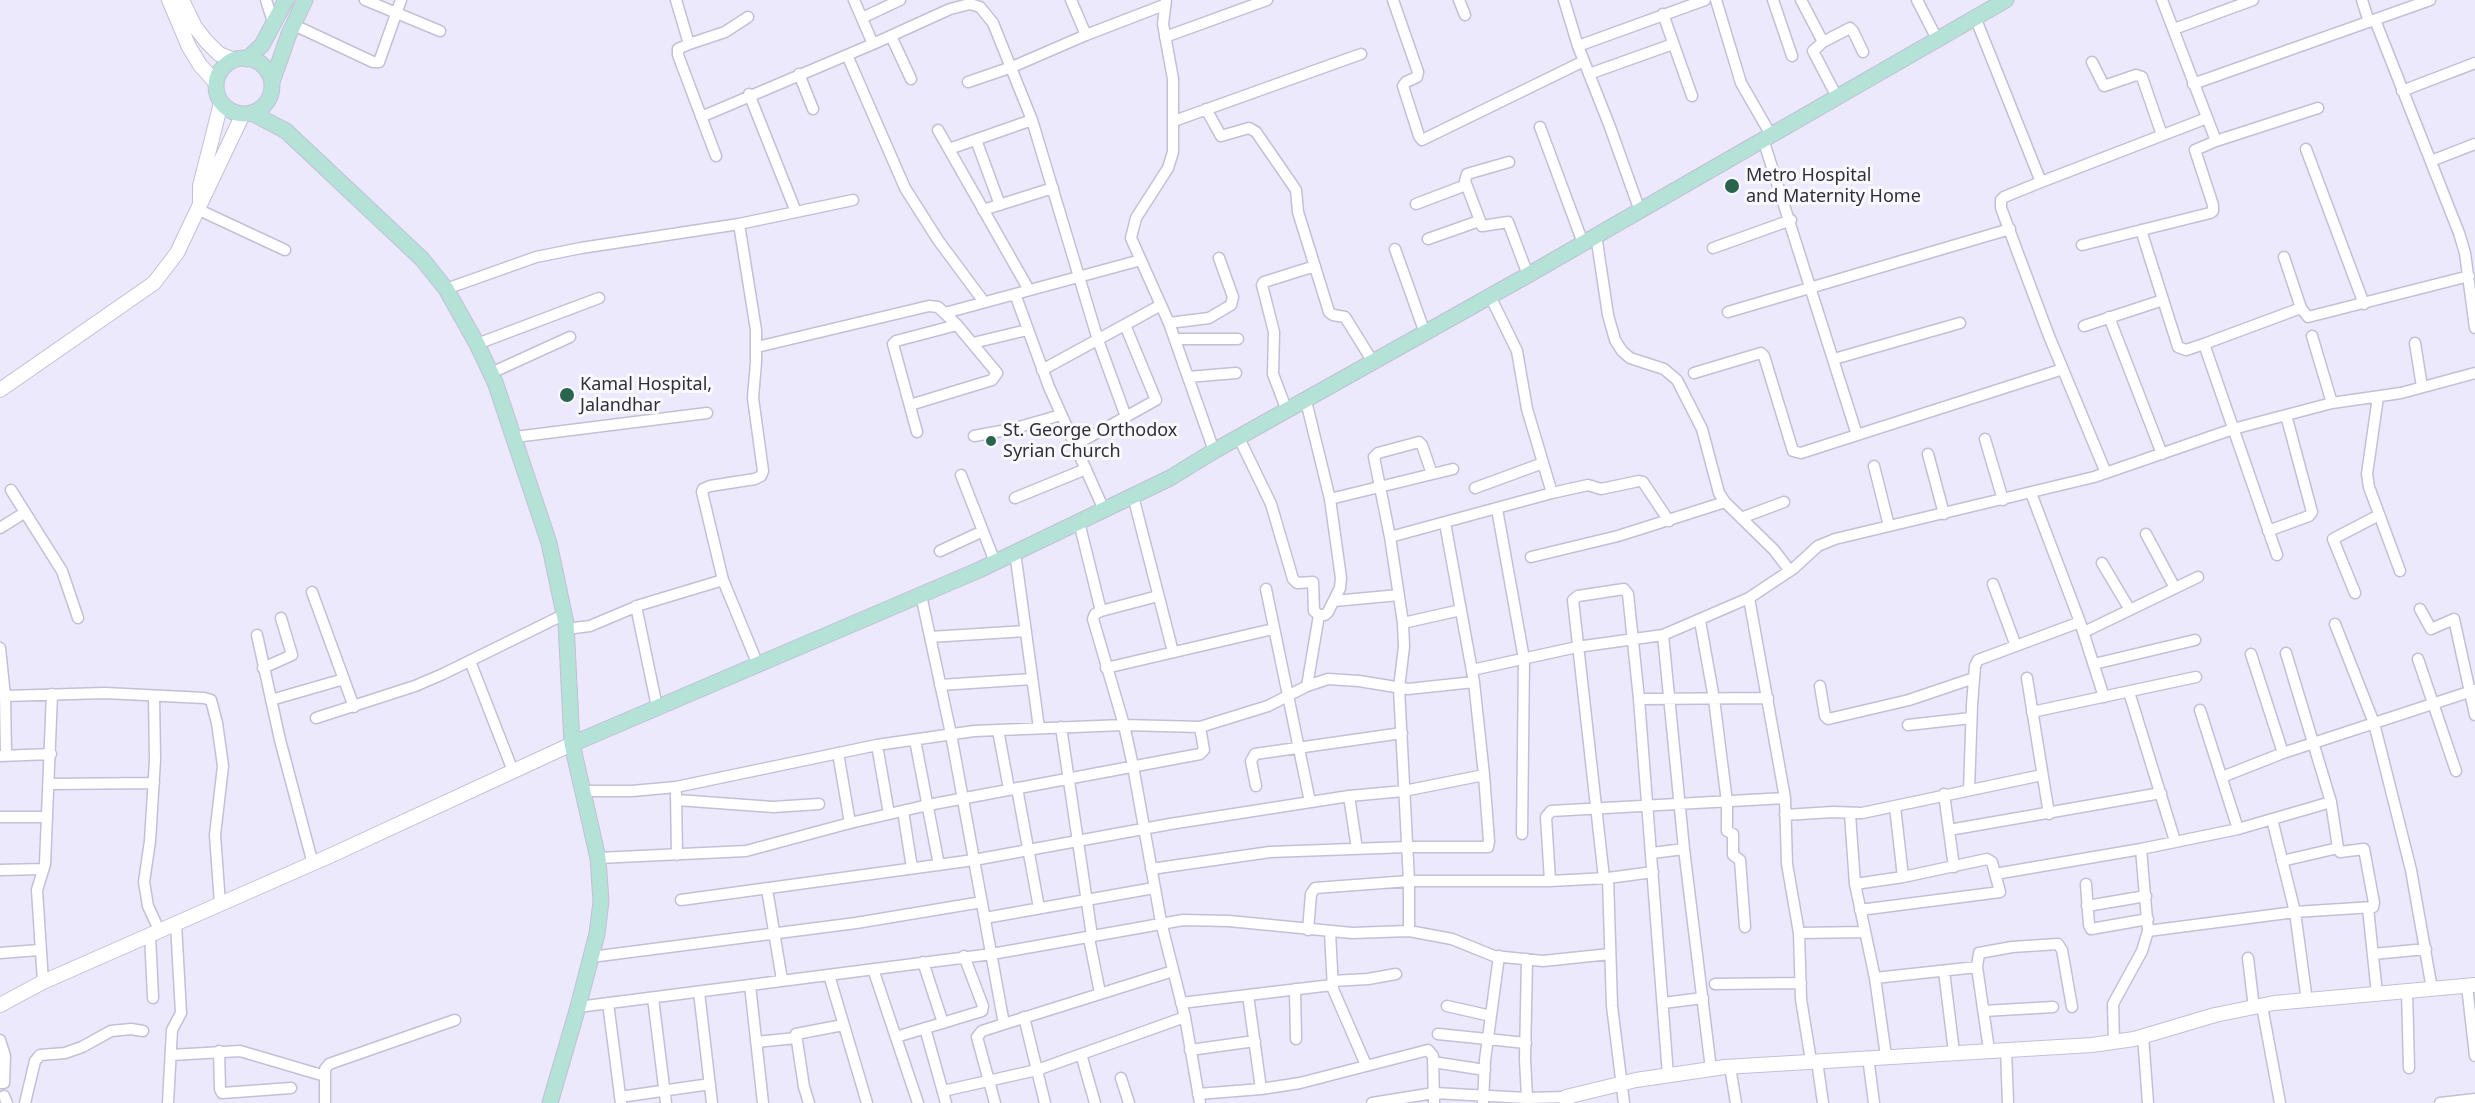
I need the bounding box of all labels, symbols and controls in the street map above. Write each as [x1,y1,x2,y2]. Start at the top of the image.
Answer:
place label: Metro Hospital and Maternity Home [1746,165,1921,207]
marker: Metro Hospital and Maternity Home [1723,177,1741,195]
place label: Kamal Hospital, Jalandhar [580,374,712,416]
marker: Kamal Hospital, Jalandhar [558,386,576,404]
place label: St. George Orthodox Syrian Church [1003,420,1177,462]
marker: St. George Orthodox Syrian Church [984,434,998,448]

